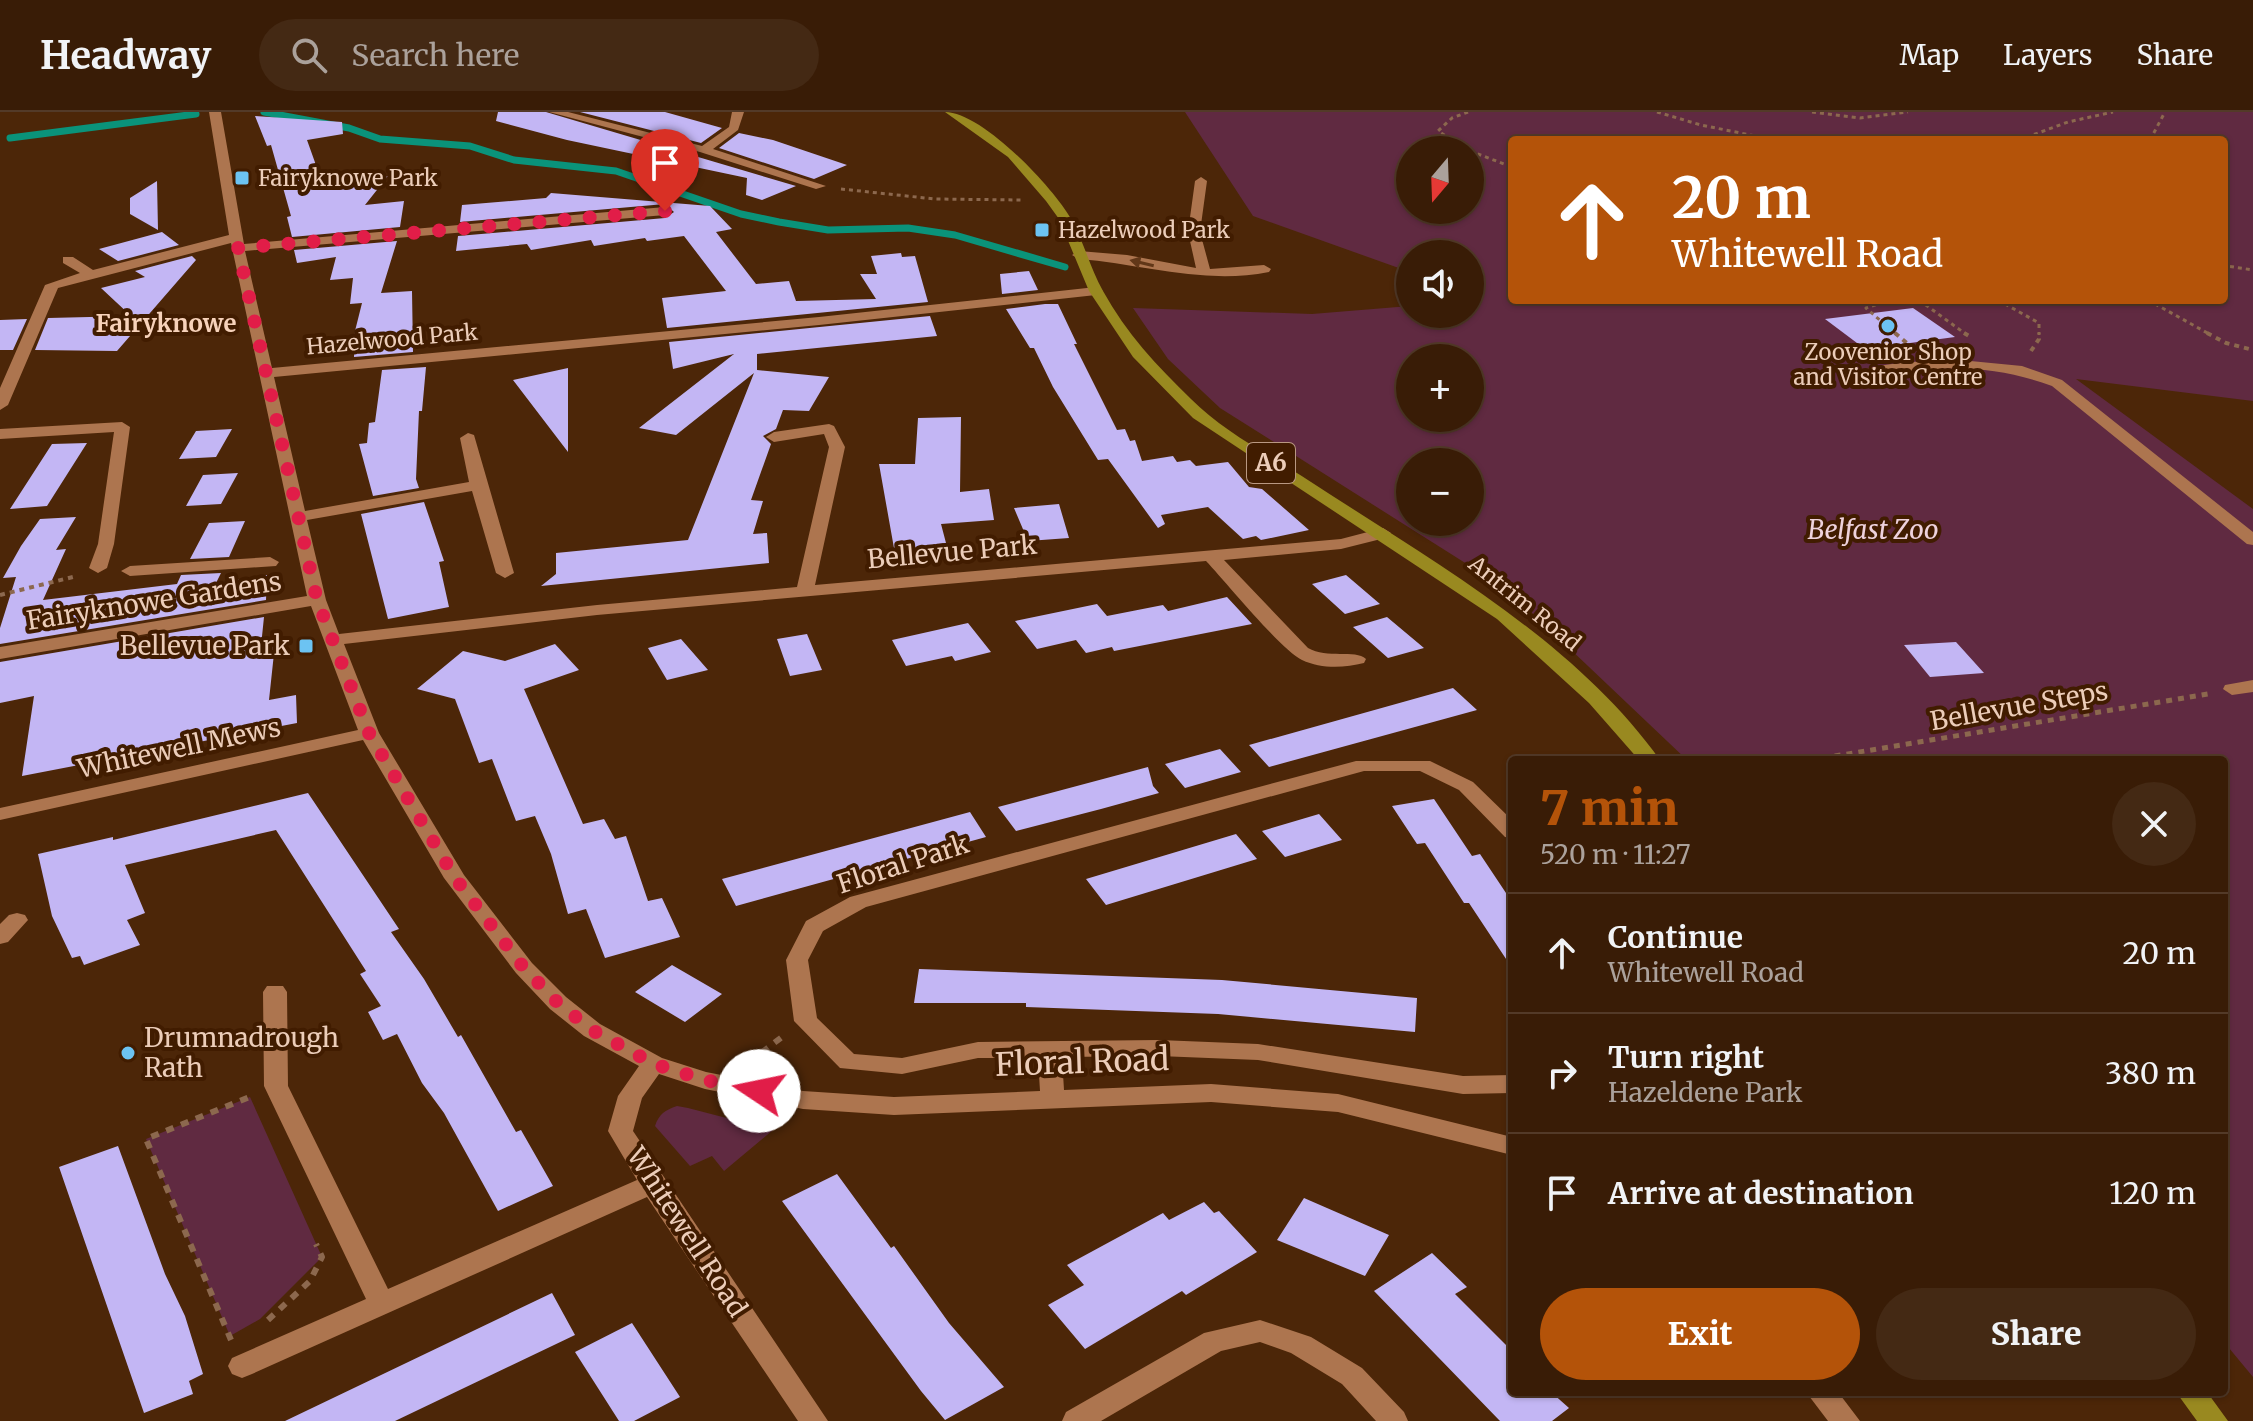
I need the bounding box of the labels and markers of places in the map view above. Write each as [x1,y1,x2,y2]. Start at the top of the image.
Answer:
pin [631,129,699,211]
place label: Fairyknowe Park [258,164,438,192]
marker: Fairyknowe Park [233,169,251,187]
place label: Hazelwood Park [1058,216,1230,244]
marker: Hazelwood Park [1033,221,1051,239]
marker: Zoovenior Shop and Visitor Centre [1879,317,1897,335]
place label: Zoovenior Shop and Visitor Centre [1793,338,1983,391]
place label: Bellevue Park [120,629,291,662]
marker: Bellevue Park [297,637,315,655]
place label: Drumnadrough Rath [144,1021,339,1084]
marker: Drumnadrough Rath [119,1044,137,1062]

